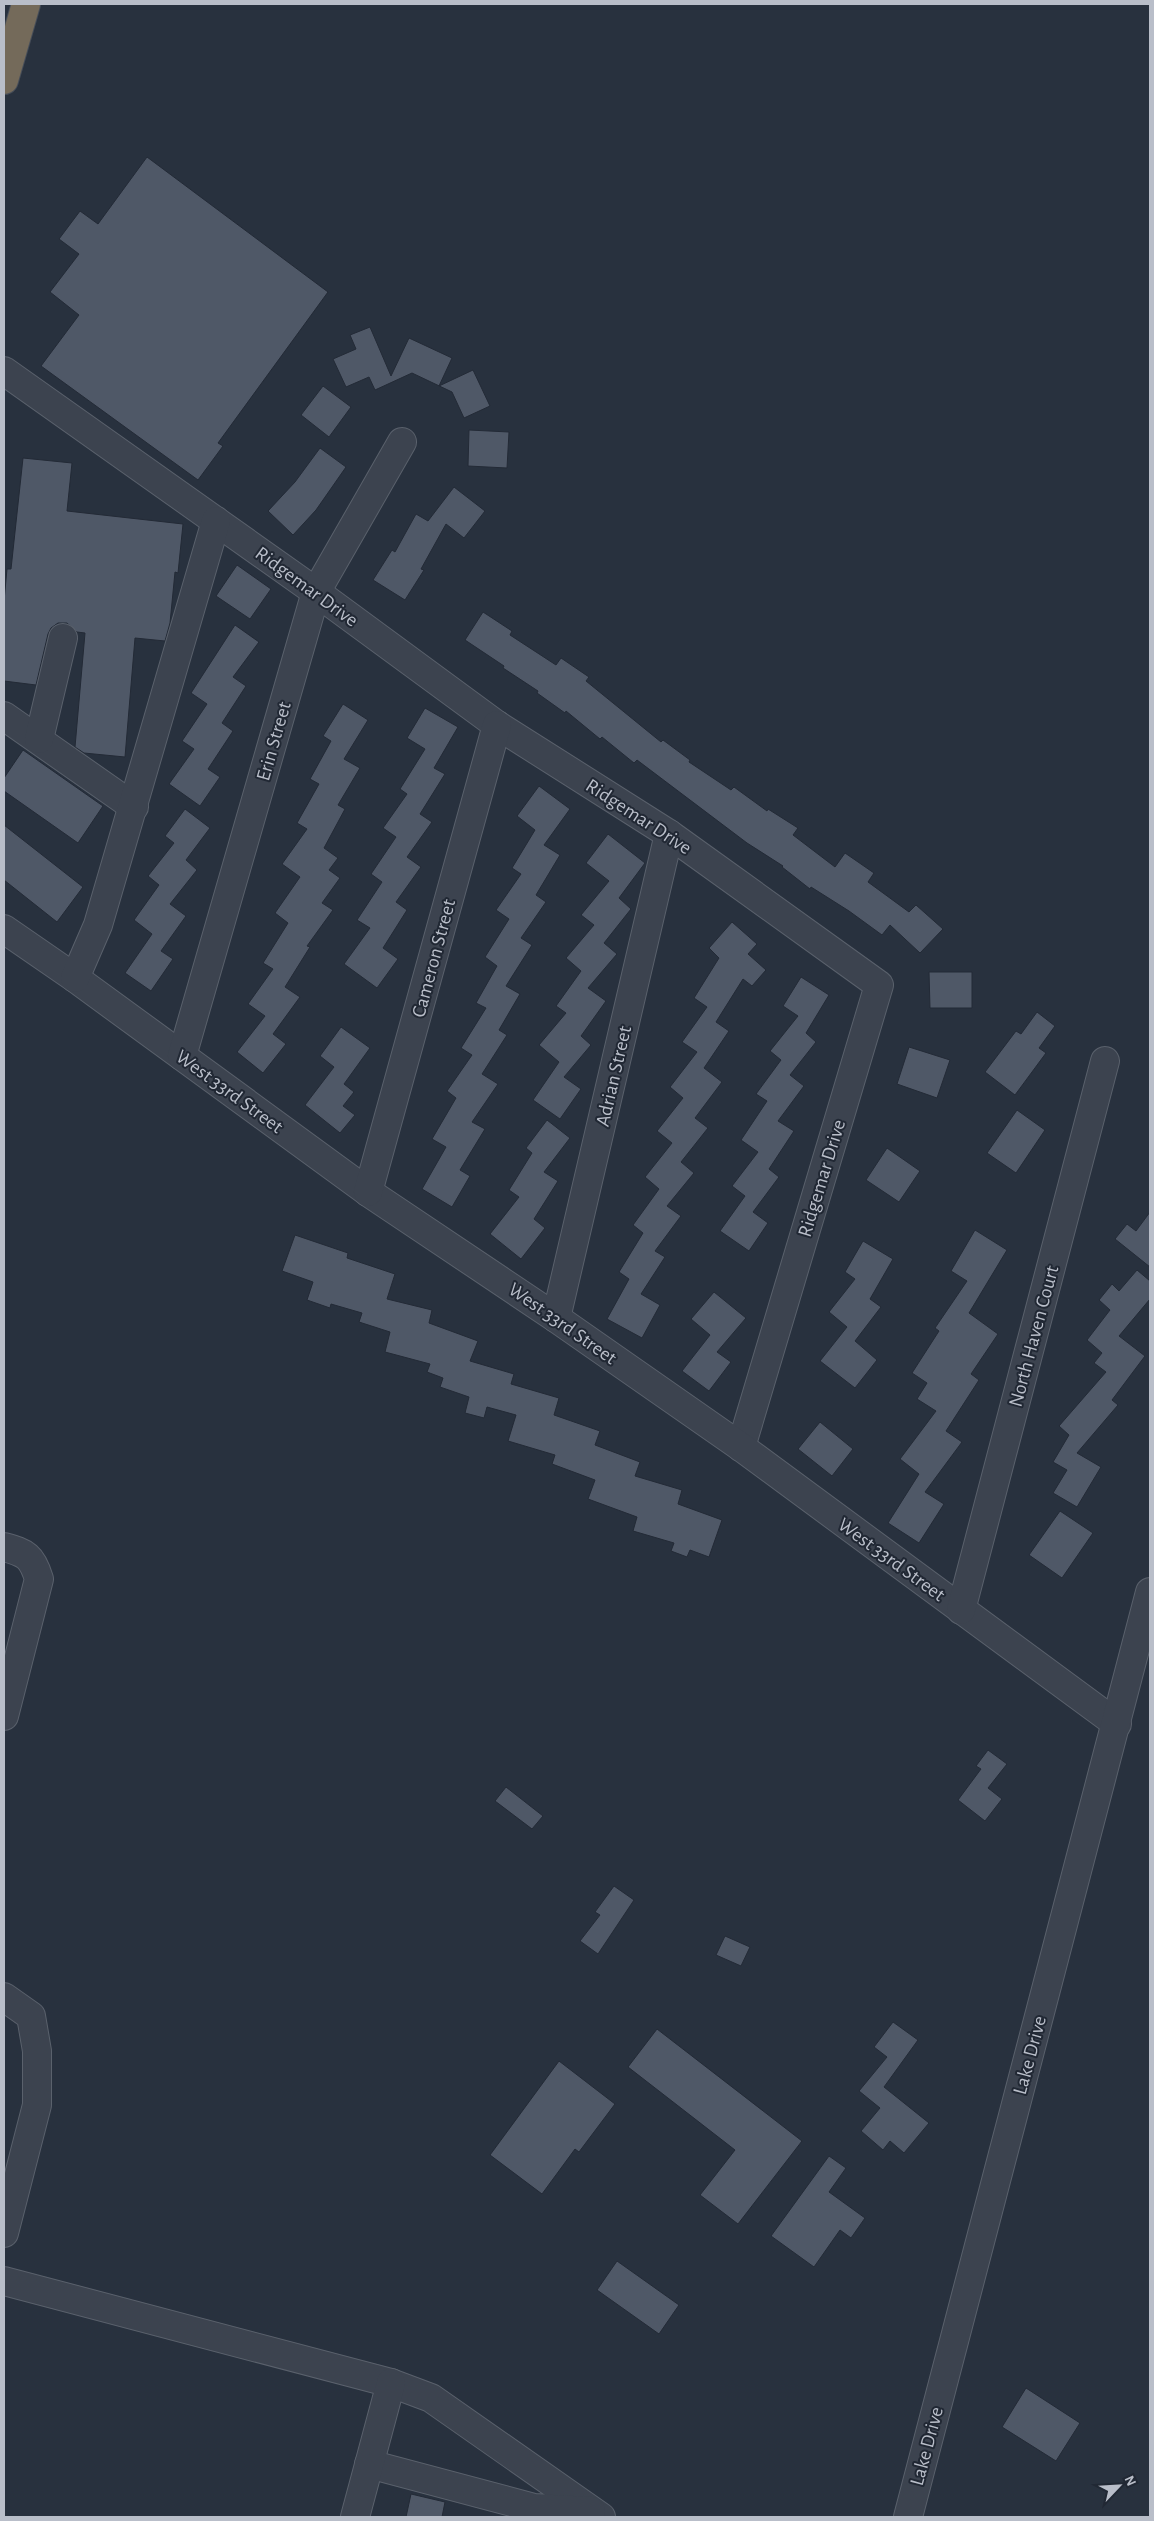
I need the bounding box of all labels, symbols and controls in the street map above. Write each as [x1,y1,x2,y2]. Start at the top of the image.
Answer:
street label: Ridgemar Drive [251,543,362,631]
street label: Erin Street [253,699,295,783]
street label: Ridgemar Drive [582,775,695,858]
street label: Cameron Street [409,896,459,1019]
street label: Adrian Street [593,1023,635,1128]
street label: West 33rd Street [172,1046,287,1138]
street label: Ridgemar Drive [795,1117,849,1239]
street label: North Haven Court [1005,1263,1063,1409]
street label: West 33rd Street [505,1279,621,1369]
street label: West 33rd Street [834,1514,949,1606]
street label: Lake Drive [1010,2014,1050,2097]
street label: Lake Drive [907,2405,947,2488]
north arrow [1094,2461,1144,2511]
text: N [1121,2474,1138,2488]

